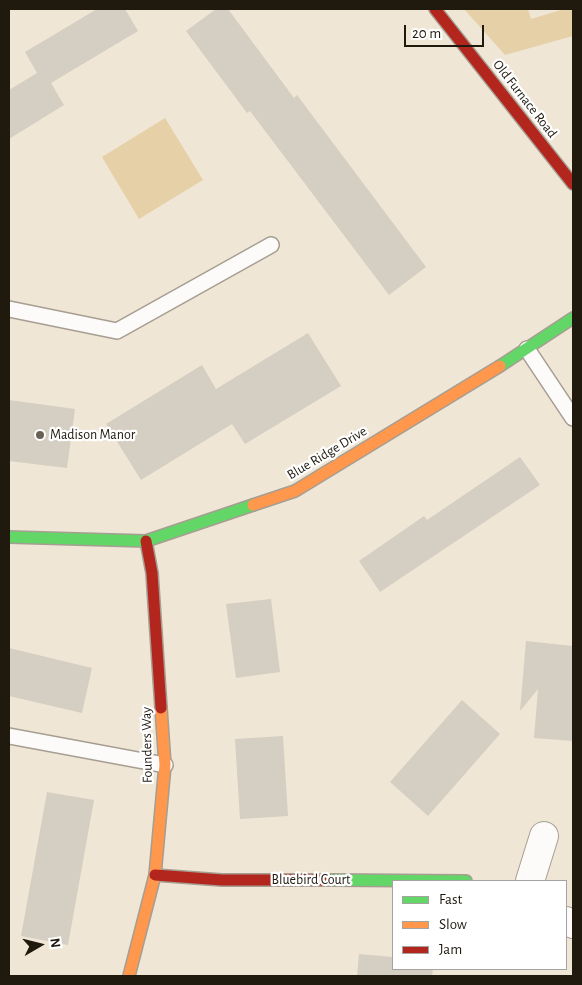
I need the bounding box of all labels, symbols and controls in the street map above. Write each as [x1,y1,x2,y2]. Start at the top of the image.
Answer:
scale bar [407,15,487,47]
text: 20 m [412,26,441,41]
street label: Old Furnace Road [489,57,561,141]
street label: Blue Ridge Drive [284,423,370,483]
place label: Madison Manor [50,427,135,443]
marker: Madison Manor [34,429,46,441]
street label: Founders Way [138,707,156,783]
street label: Bluebird Court [271,872,351,888]
legend [392,880,567,970]
text: Fast [439,892,462,907]
text: Slow [439,917,467,932]
north arrow [15,920,65,970]
text: N [47,937,62,949]
text: Jam [439,942,462,957]

